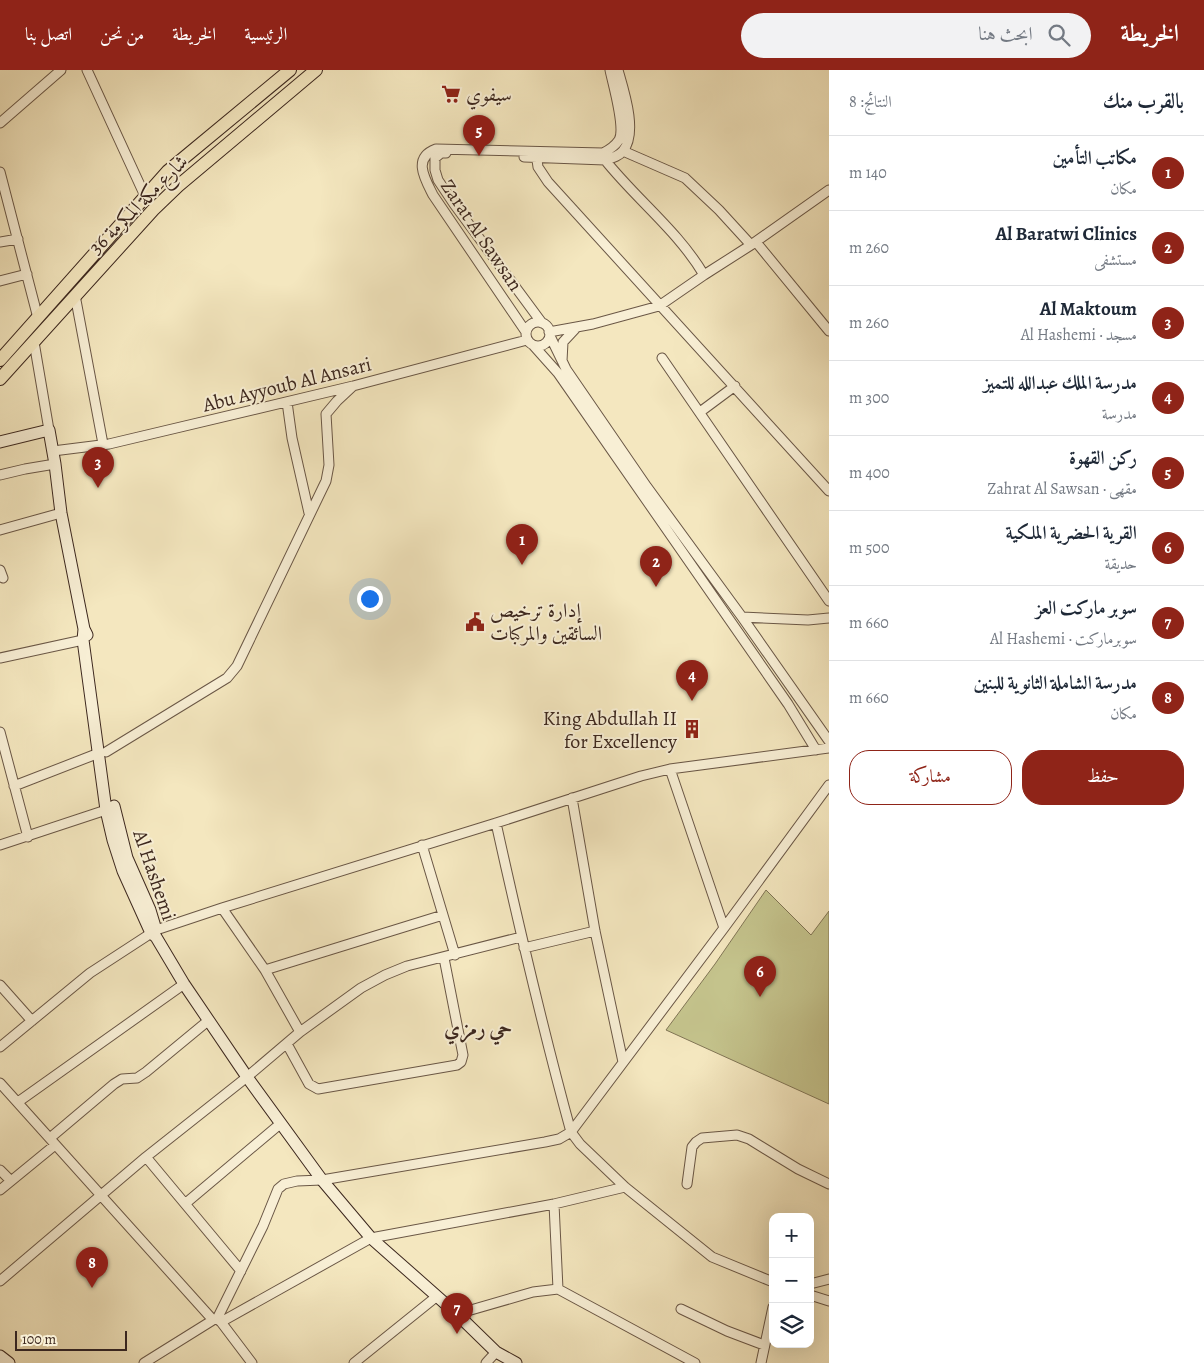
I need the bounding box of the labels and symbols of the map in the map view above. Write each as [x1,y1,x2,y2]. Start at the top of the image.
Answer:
place label: سيفوي [466,81,512,110]
supermarket icon: سيفوي [440,83,462,105]
pin: 5 [463,115,495,156]
street label: شارع مكة المكرمة 36 [83,149,197,263]
street label: Zarat Al Sawsan [434,174,529,297]
street label: Abu Ayyoub Al Ansari [199,350,374,419]
pin: 3 [82,447,114,488]
pin: 1 [506,524,538,565]
pin: 2 [640,546,672,587]
your location [357,586,383,612]
place label: إدارة ترخيص السائقين والمركبات [490,597,602,647]
public building icon: إدارة ترخيص السائقين والمركبات [464,611,486,633]
pin: 4 [676,660,708,701]
place label: King Abdullah II for Excellency [543,705,678,755]
building icon: King Abdullah II for Excellency [681,718,703,740]
street label: Al Hashemi [126,825,183,924]
pin: 6 [744,956,776,997]
district label: حي رمزي [444,1014,512,1046]
pin: 8 [76,1247,108,1288]
pin: 7 [441,1293,473,1334]
scale bar [15,1328,128,1351]

